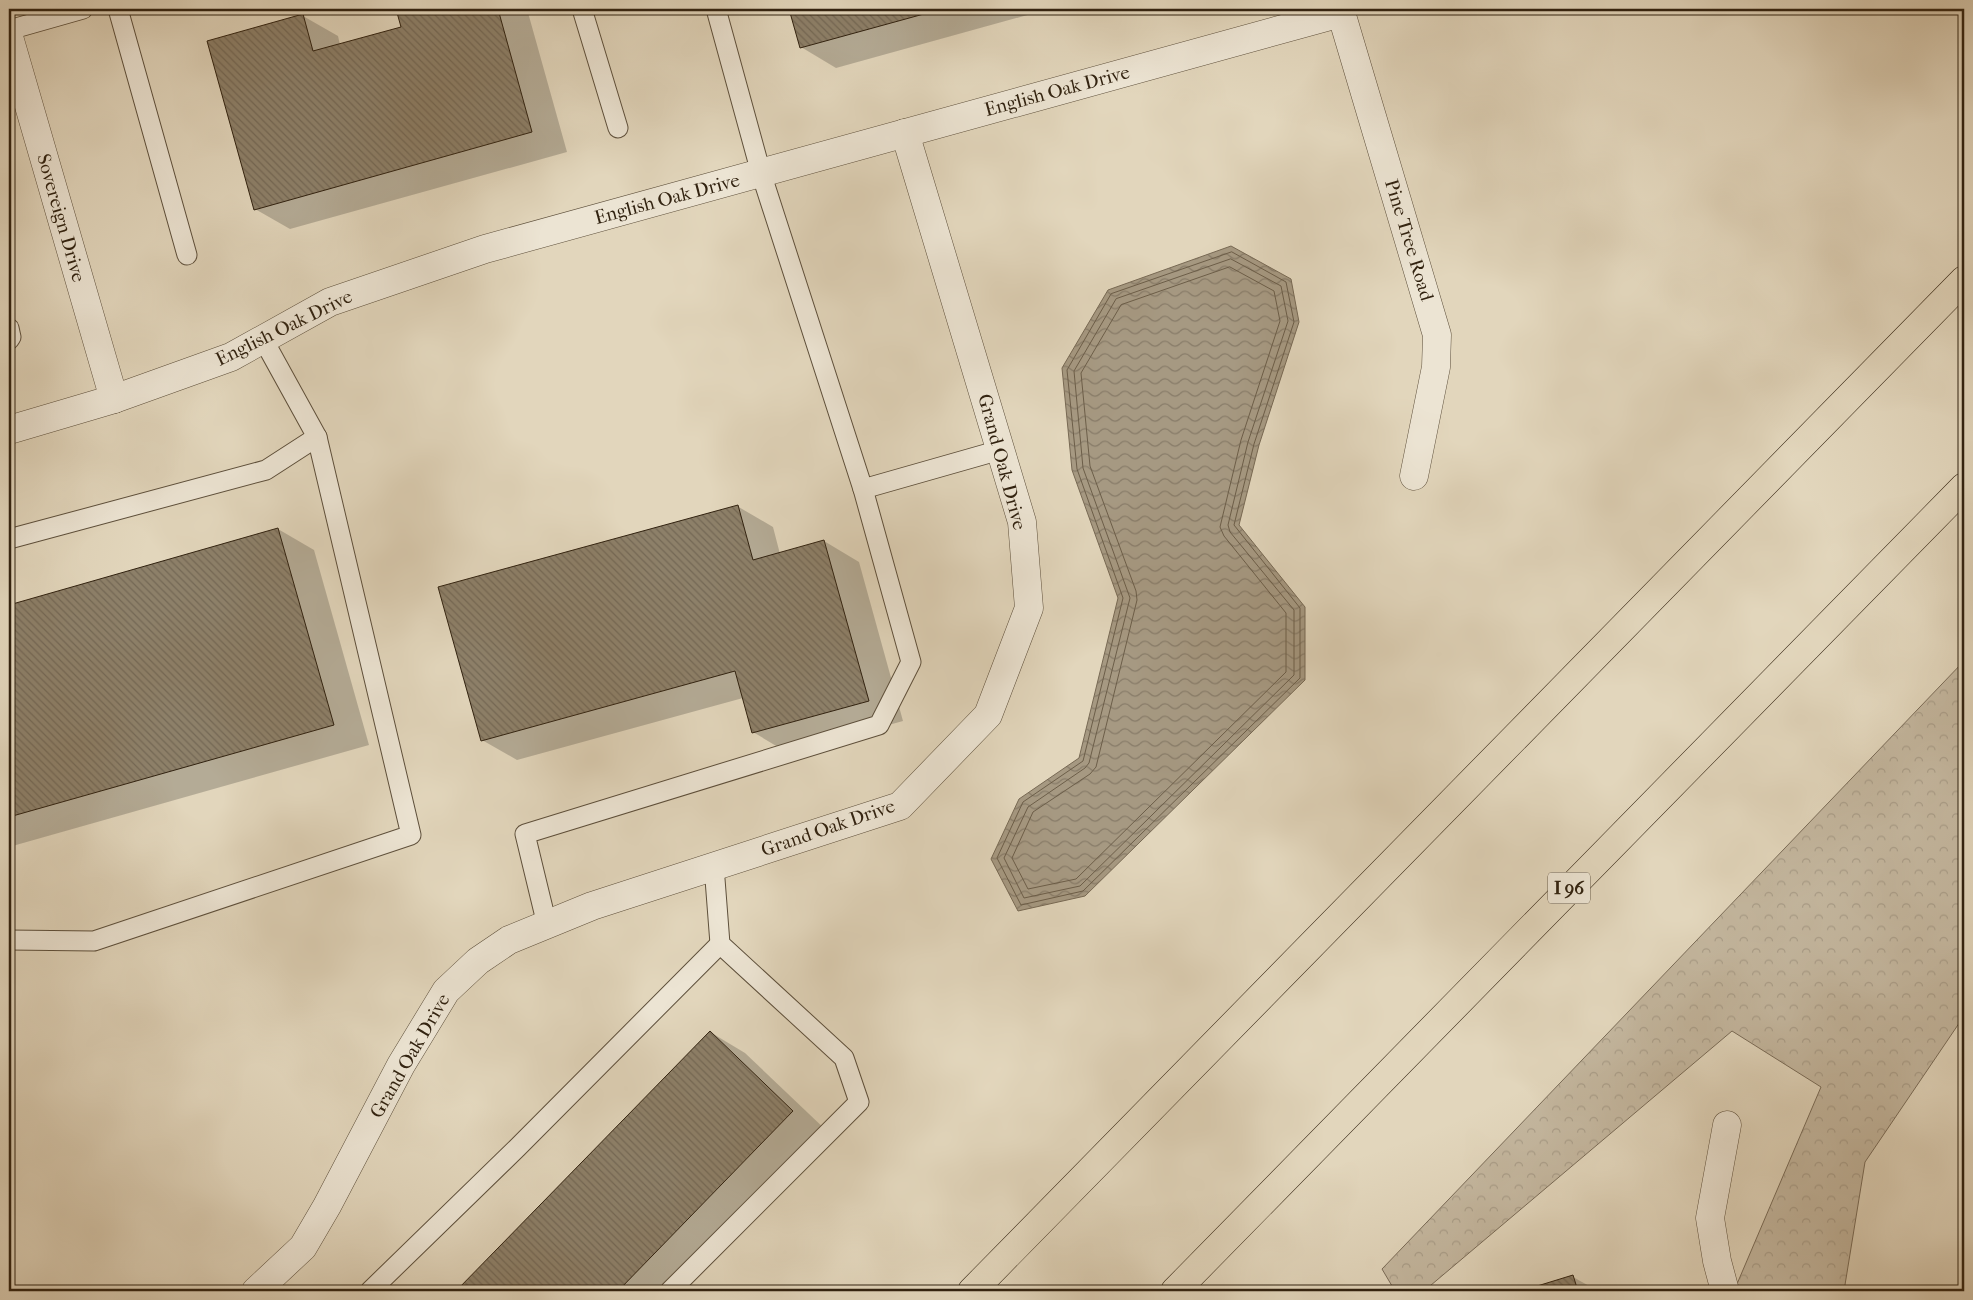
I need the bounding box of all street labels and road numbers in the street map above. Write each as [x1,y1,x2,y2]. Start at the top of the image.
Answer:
street label: English Oak Drive [982,61,1132,121]
street label: Sovereign Drive [32,151,90,285]
street label: English Oak Drive [592,169,742,229]
street label: Pine Tree Road [1380,176,1438,304]
street label: English Oak Drive [212,285,356,371]
street label: Grand Oak Drive [973,392,1031,532]
street label: Grand Oak Drive [758,795,898,861]
road number: I 96 [1548,872,1590,904]
street label: Grand Oak Drive [366,990,454,1122]

